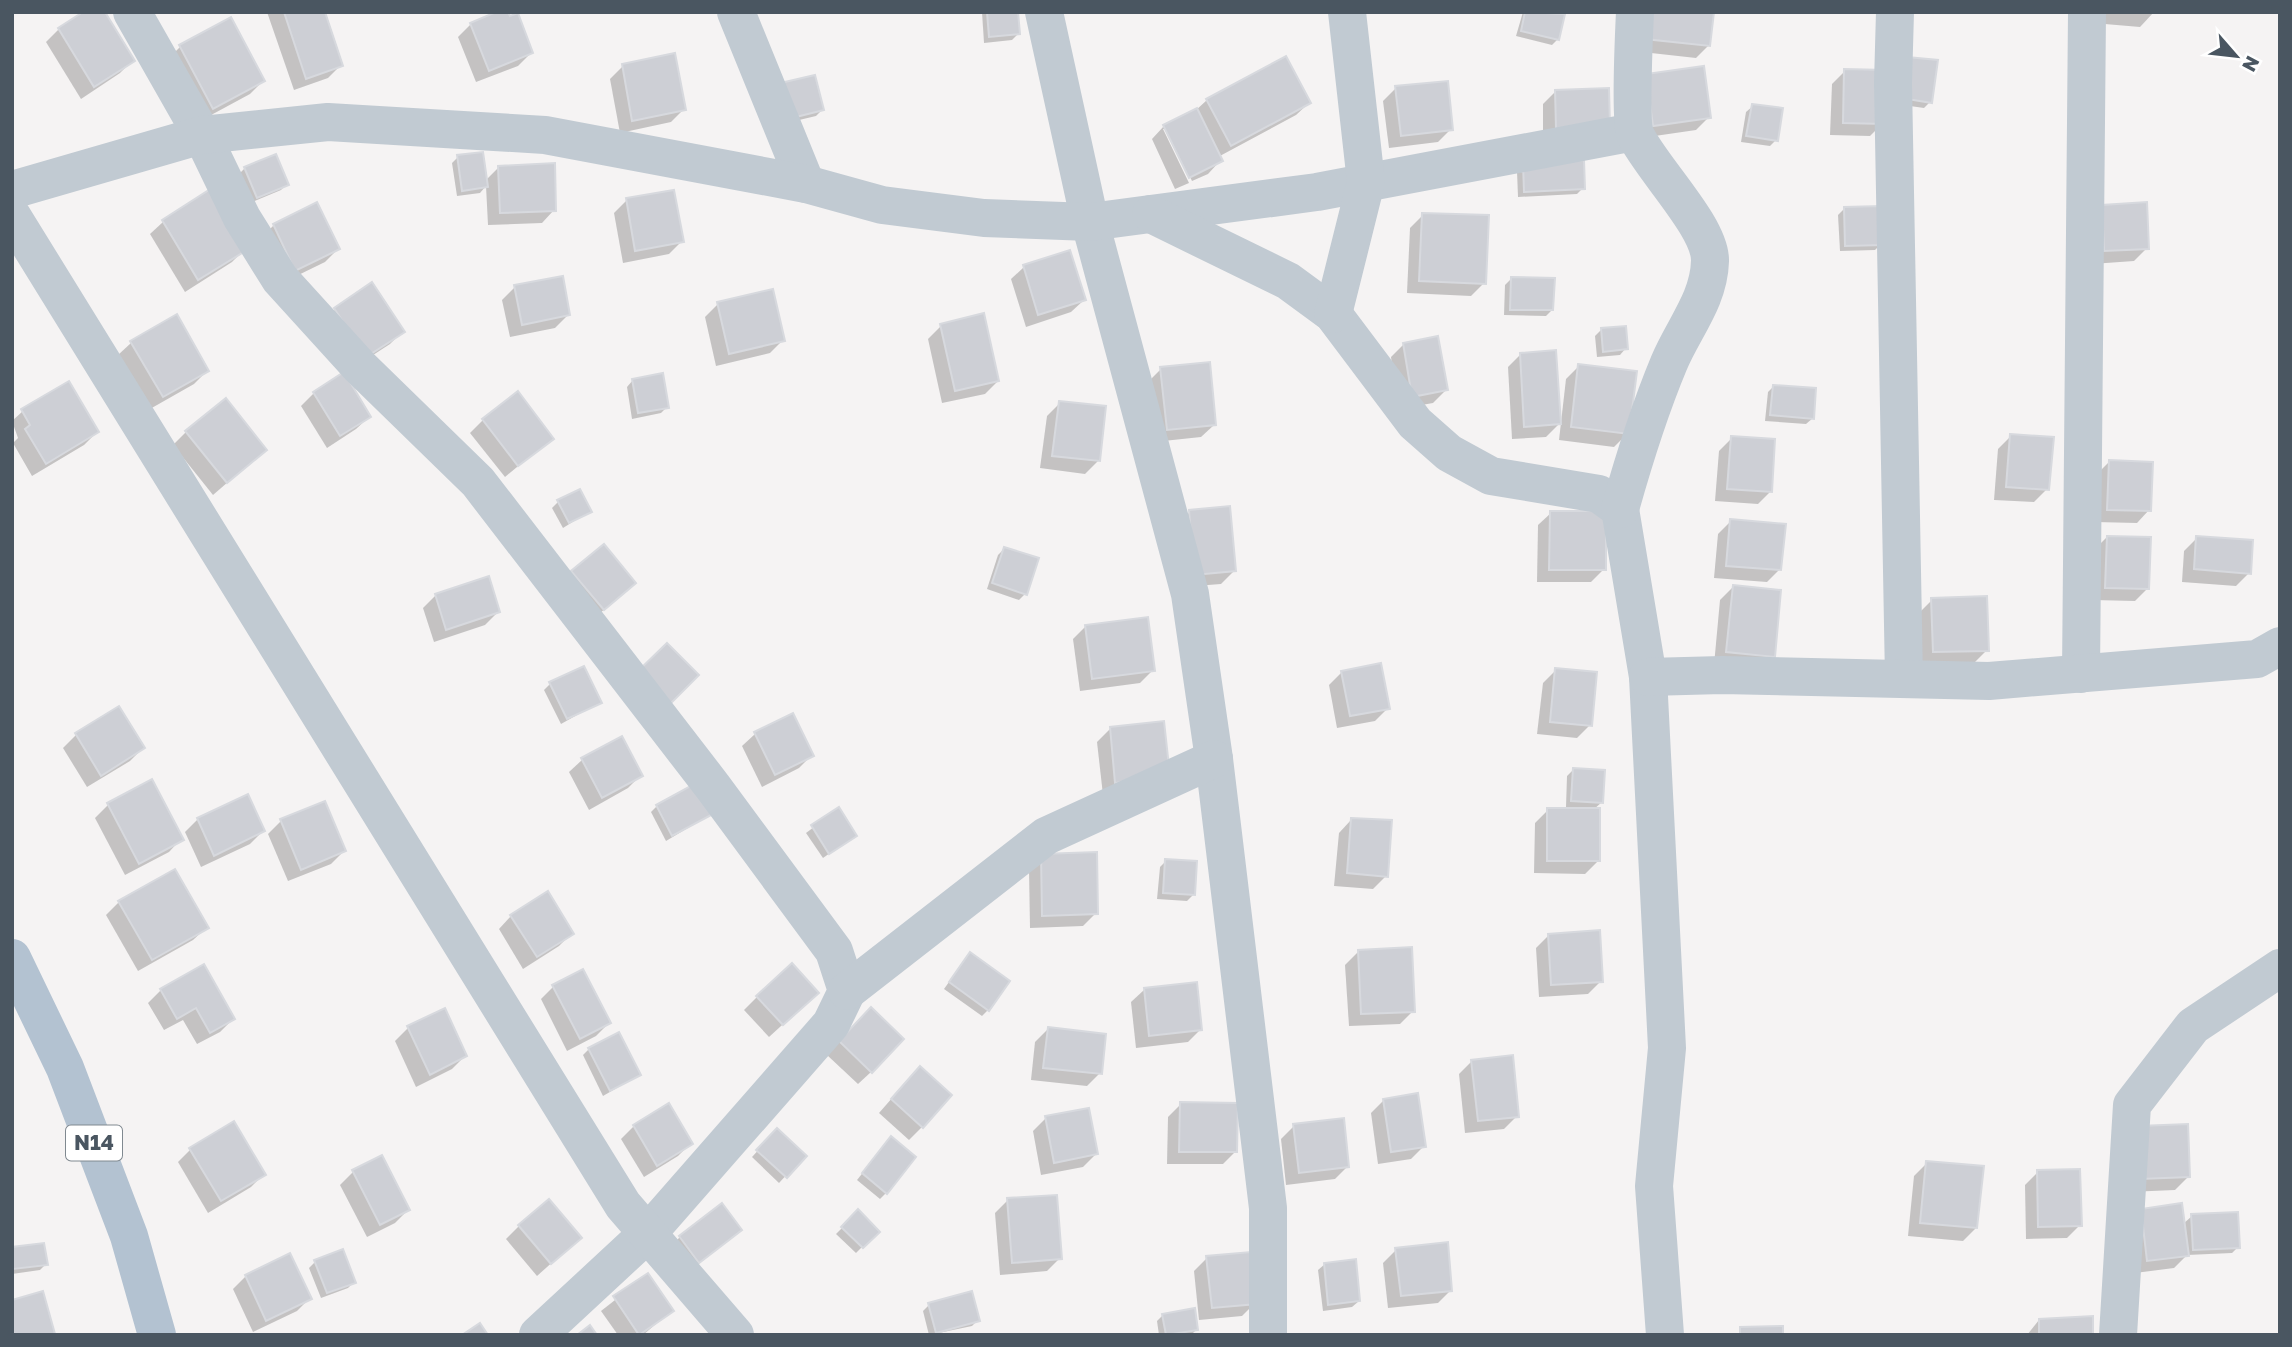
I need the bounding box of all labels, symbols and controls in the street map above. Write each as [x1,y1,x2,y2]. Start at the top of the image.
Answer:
north arrow [2201,21,2271,91]
text: N [2238,52,2265,76]
road number: N14 [66,1126,122,1160]

